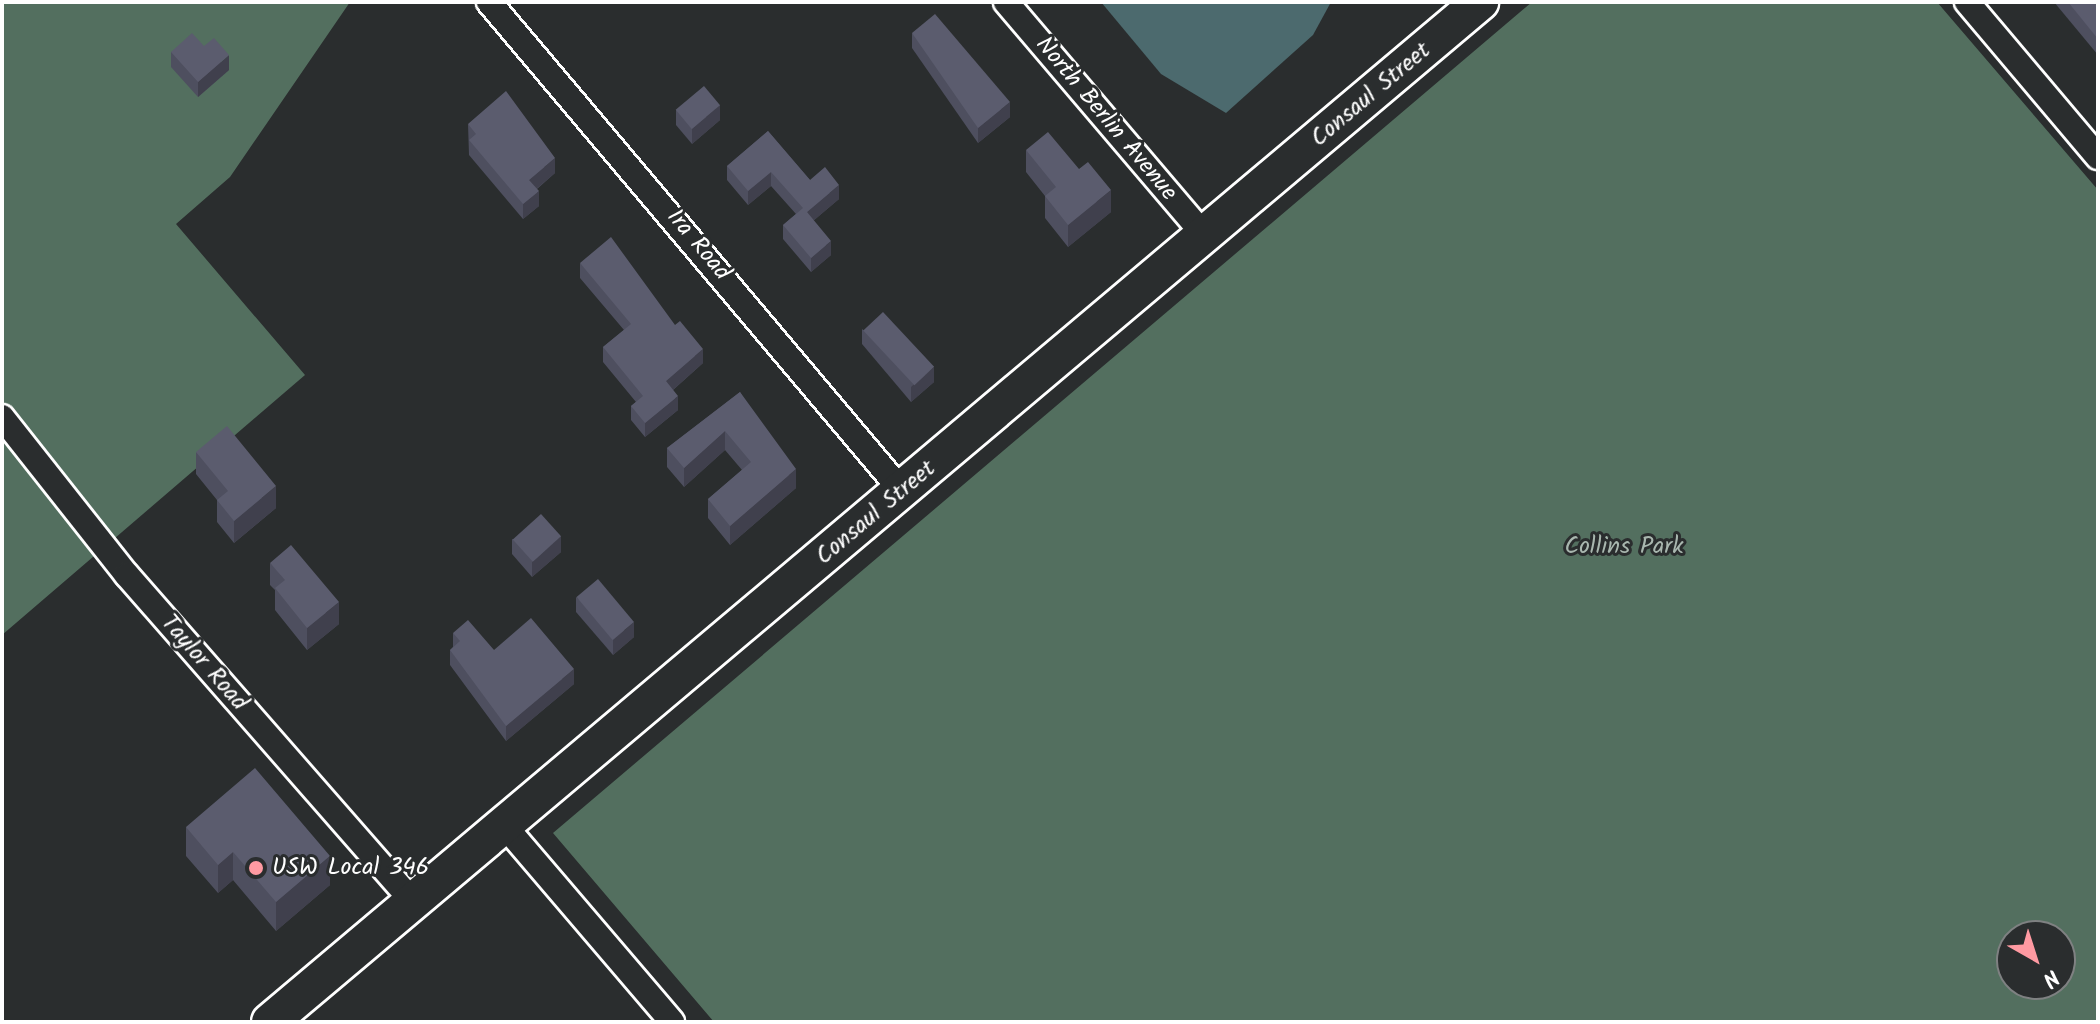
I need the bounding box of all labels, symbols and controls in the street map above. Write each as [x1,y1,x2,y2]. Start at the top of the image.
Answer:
street label: North Berlin Avenue [1029,31,1183,207]
street label: Consaul Street [1305,37,1437,153]
street label: Ira Road [660,203,736,287]
street label: Consaul Street [810,455,942,571]
park label: Collins Park [1565,533,1683,561]
street label: Taylor Road [154,609,254,717]
place label: USW Local 346 [272,854,429,882]
marker: USW Local 346 [247,859,265,877]
north arrow [1996,920,2076,1000]
text: N [2034,960,2067,995]

